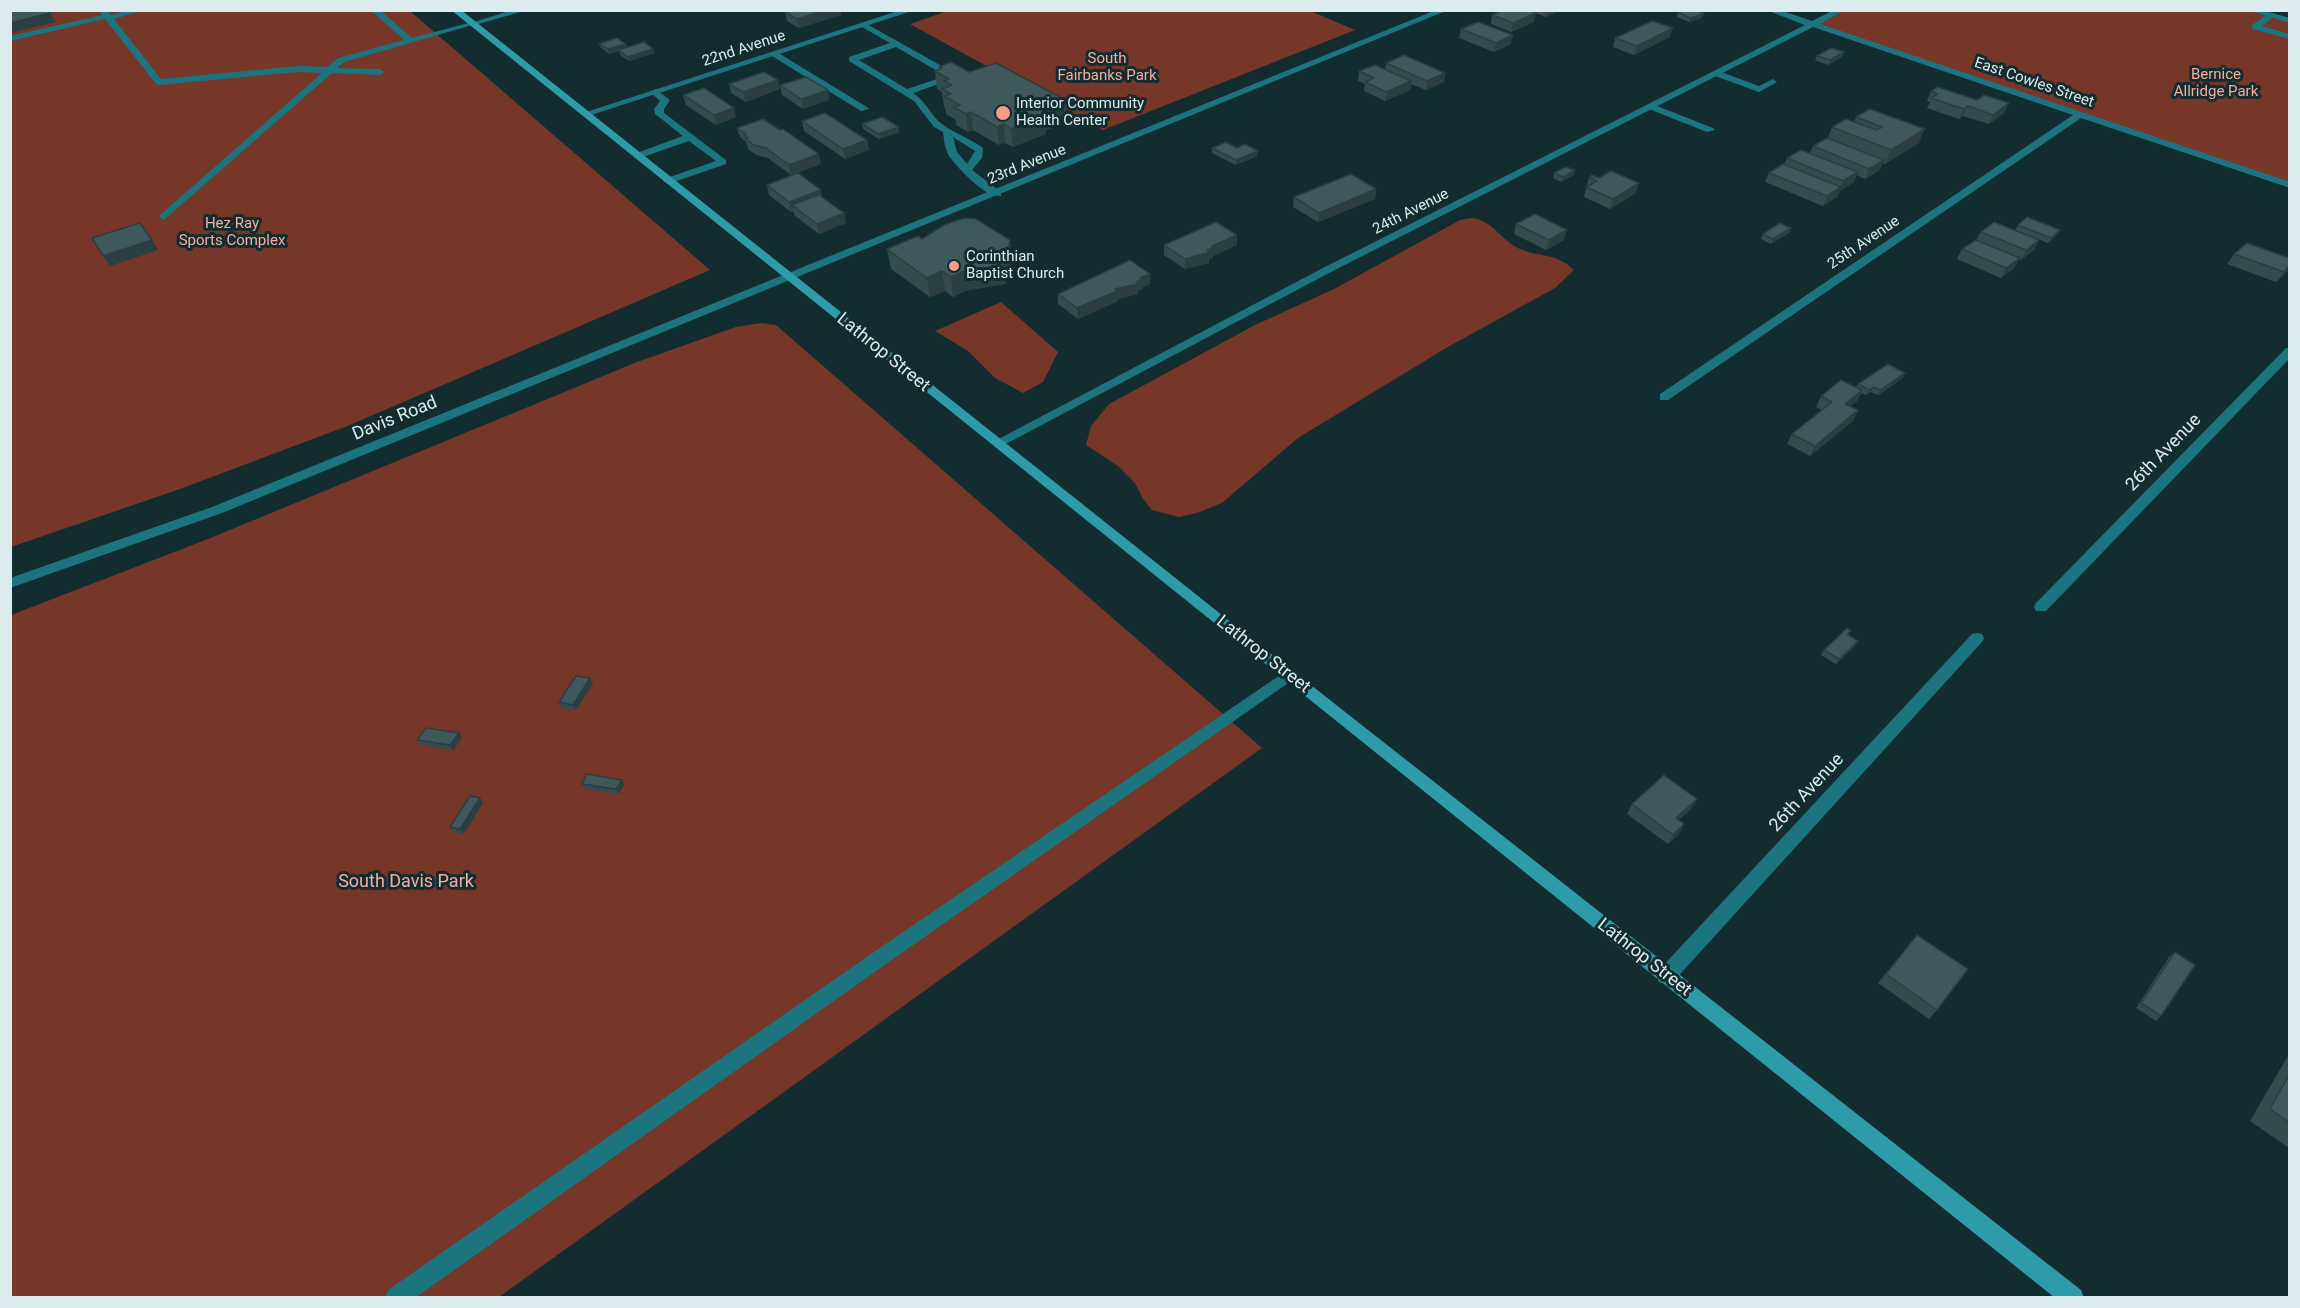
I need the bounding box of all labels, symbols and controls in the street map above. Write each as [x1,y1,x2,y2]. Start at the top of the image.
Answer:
street label: 22nd Avenue [700,27,788,71]
park label: South Fairbanks Park [1057,50,1157,85]
street label: East Cowles Street [1972,54,2096,112]
park label: Bernice Allridge Park [2174,66,2258,101]
place label: Interior Community Health Center [1016,95,1144,130]
marker: Interior Community Health Center [994,104,1012,122]
street label: 23rd Avenue [985,141,1069,189]
street label: 24th Avenue [1370,185,1452,239]
street label: 25th Avenue [1825,212,1903,274]
park label: Hez Ray Sports Complex [179,215,285,250]
place label: Corinthian Baptist Church [966,248,1064,283]
marker: Corinthian Baptist Church [947,259,961,273]
street label: Lathrop Street [832,309,934,397]
street label: Davis Road [349,392,441,446]
street label: 26th Avenue [2122,410,2206,496]
street label: Lathrop Street [1212,612,1314,698]
street label: 26th Avenue [1765,749,1849,837]
park label: South Davis Park [338,871,474,893]
street label: Lathrop Street [1593,915,1695,1001]

